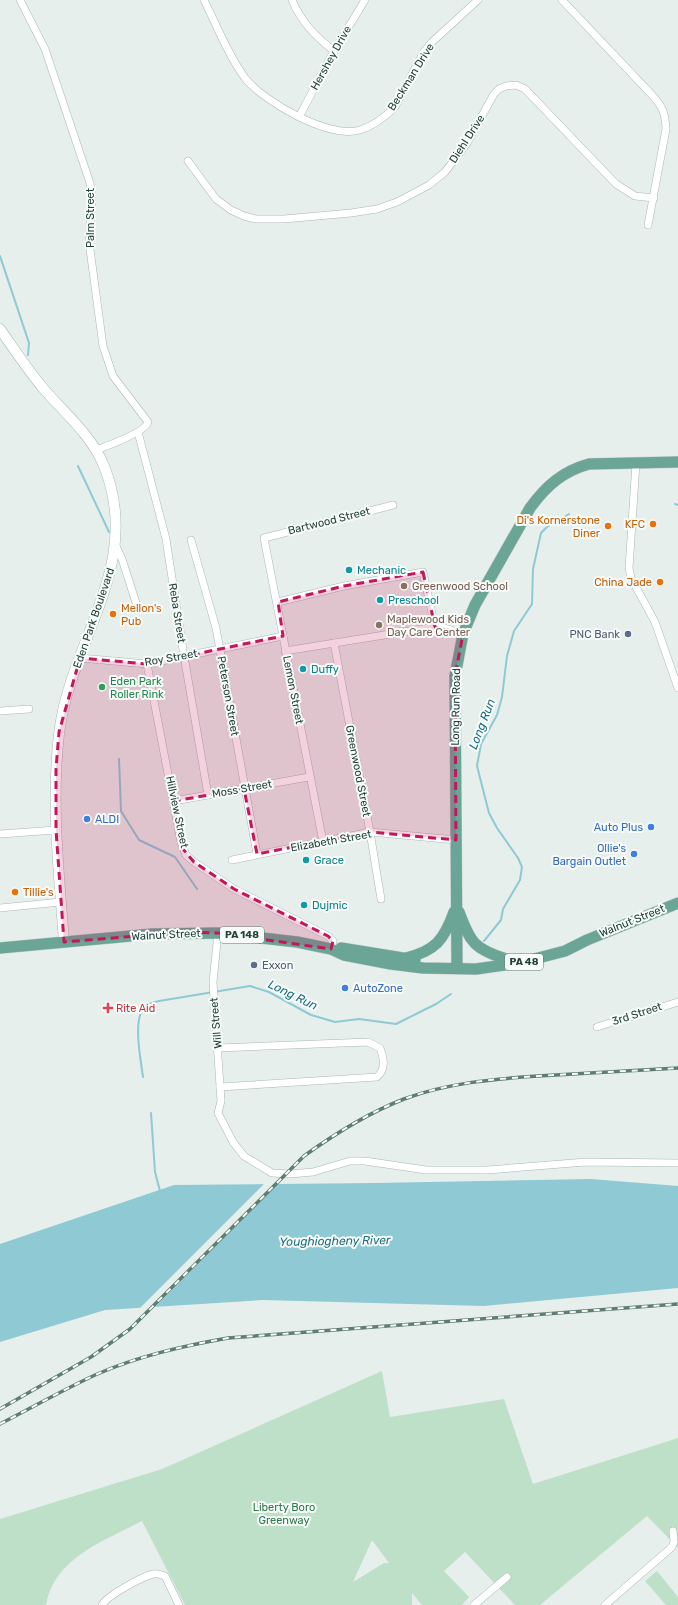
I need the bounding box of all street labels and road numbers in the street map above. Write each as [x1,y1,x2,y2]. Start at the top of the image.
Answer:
street label: Hershey Drive [308,24,354,92]
street label: Beckman Drive [385,41,437,113]
street label: Diehl Drive [447,112,487,166]
street label: Palm Street [84,187,97,248]
street label: Bartwood Street [287,504,372,537]
street label: Eden Park Boulevard [71,566,117,670]
street label: Reba Street [166,582,188,645]
street label: Roy Street [144,647,199,669]
street label: Peterson Street [215,655,242,738]
street label: Lemon Street [280,655,306,726]
street label: Long Run Road [449,668,463,746]
street label: Greenwood Street [343,724,373,818]
street label: Hillview Street [163,775,191,850]
street label: Moss Street [211,777,274,801]
street label: Elizabeth Street [290,827,373,855]
street label: Walnut Street [597,902,667,940]
street label: Walnut Street [131,927,202,943]
road number: PA 148 [220,927,264,943]
road number: PA 48 [505,954,543,970]
street label: Will Street [207,996,225,1049]
street label: 3rd Street [610,1000,664,1028]

